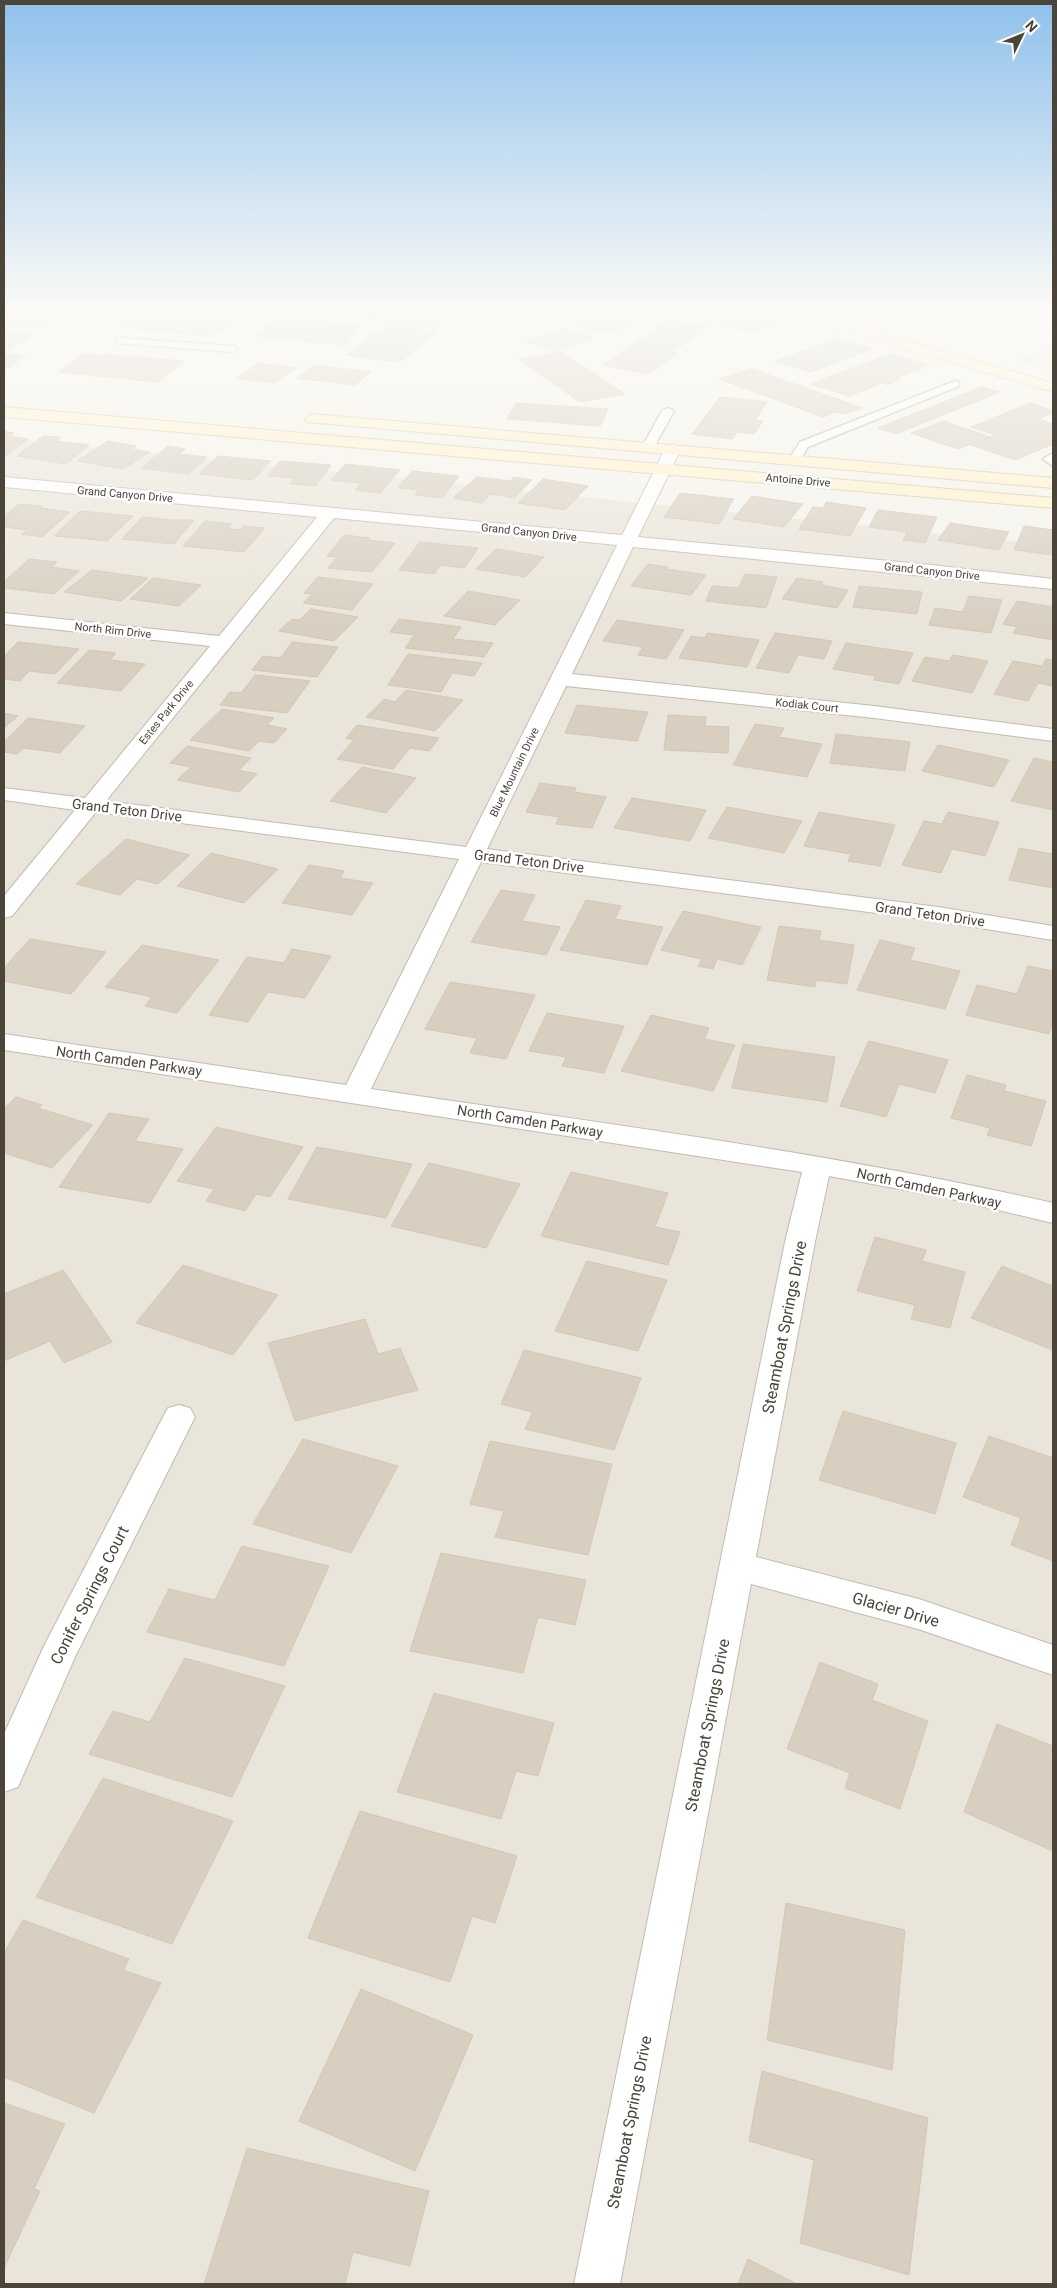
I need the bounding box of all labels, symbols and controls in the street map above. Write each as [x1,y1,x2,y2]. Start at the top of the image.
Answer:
north arrow [997,10,1047,60]
text: N [1022,17,1041,35]
street label: Antoine Drive [765,471,831,490]
street label: Grand Canyon Drive [77,484,174,505]
street label: Grand Canyon Drive [480,521,578,544]
street label: Grand Canyon Drive [883,560,981,583]
street label: North Rim Drive [74,620,152,641]
street label: Estes Park Drive [136,677,197,747]
street label: Kodiak Court [775,696,839,715]
street label: Blue Mountain Drive [487,725,542,819]
street label: Grand Teton Drive [71,795,183,825]
street label: Grand Teton Drive [473,846,585,876]
street label: Grand Teton Drive [874,898,986,930]
street label: North Camden Parkway [55,1043,203,1079]
street label: North Camden Parkway [456,1102,604,1140]
street label: North Camden Parkway [855,1165,1003,1211]
street label: Steamboat Springs Drive [758,1239,811,1415]
street label: Conifer Springs Court [46,1523,133,1668]
street label: Glacier Drive [850,1588,942,1631]
street label: Steamboat Springs Drive [681,1637,734,1813]
street label: Steamboat Springs Drive [603,2034,656,2210]

